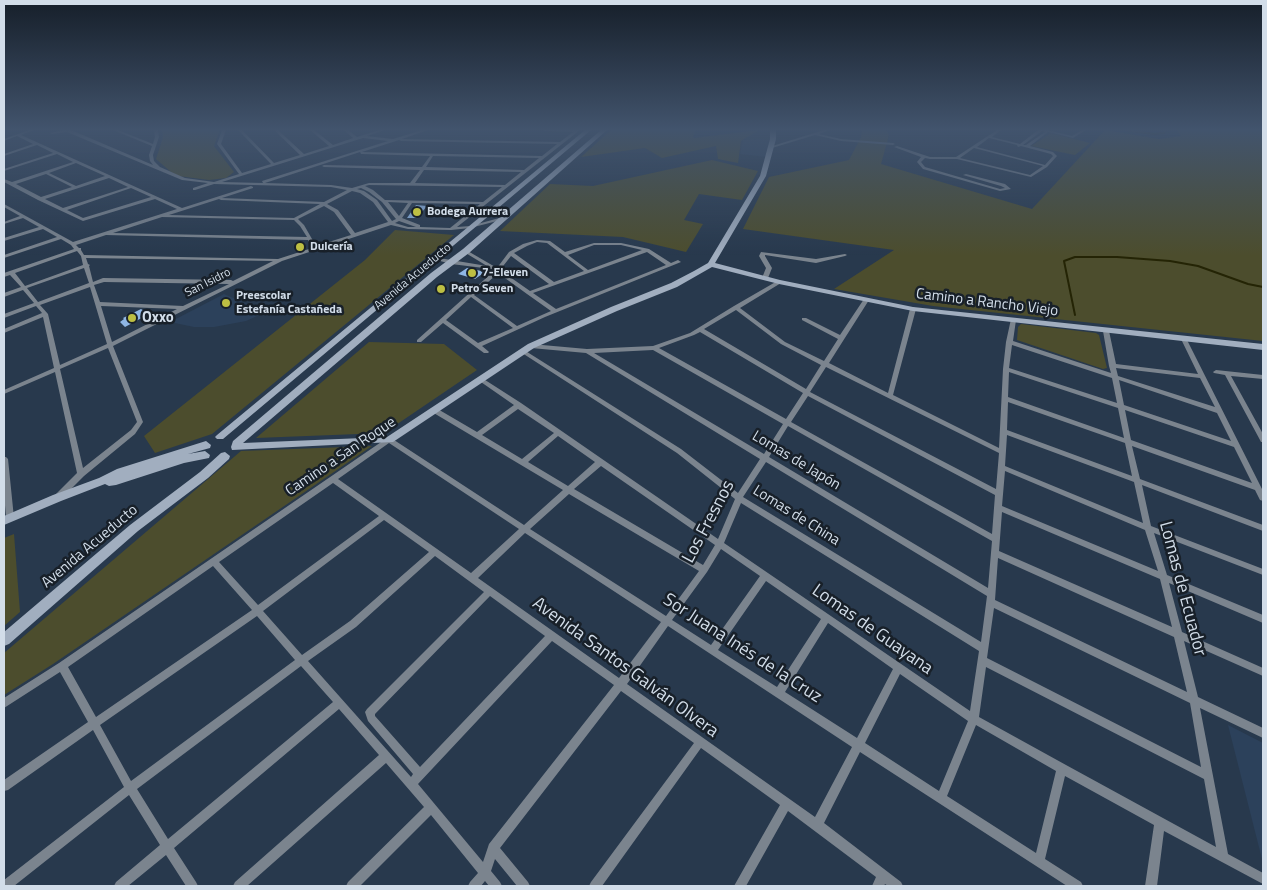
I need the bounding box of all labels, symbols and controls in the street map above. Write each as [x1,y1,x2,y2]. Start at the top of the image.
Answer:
place label: Bodega Aurrera [427,205,508,219]
marker: Bodega Aurrera [411,206,423,218]
place label: Dulcería [310,240,353,254]
marker: Dulcería [294,241,306,253]
street label: Avenida Acueducto [372,241,454,313]
street label: San Isidro [183,265,233,301]
place label: 7-Eleven [482,266,528,280]
marker: 7-Eleven [466,267,478,279]
place label: Petro Seven [451,282,513,296]
marker: Petro Seven [435,283,447,295]
street label: Camino a Rancho Viejo [915,285,1059,321]
place label: Preescolar Estefanía Castañeda [236,289,342,317]
marker: Preescolar Estefanía Castañeda [220,297,232,309]
place label: Oxxo [142,309,174,327]
marker: Oxxo [126,312,138,324]
street label: Camino a San Roque [282,413,400,501]
street label: Lomas de Japón [749,428,843,494]
street label: Los Fresnos [678,477,740,567]
street label: Lomas de China [749,482,843,550]
street label: Avenida Acueducto [38,502,142,592]
street label: Lomas de Ecuador [1154,519,1210,659]
street label: Lomas de Guayana [807,580,937,680]
street label: Sor Juana Inés de la Cruz [659,590,825,708]
street label: Avenida Santos Galván Olvera [528,593,722,743]

